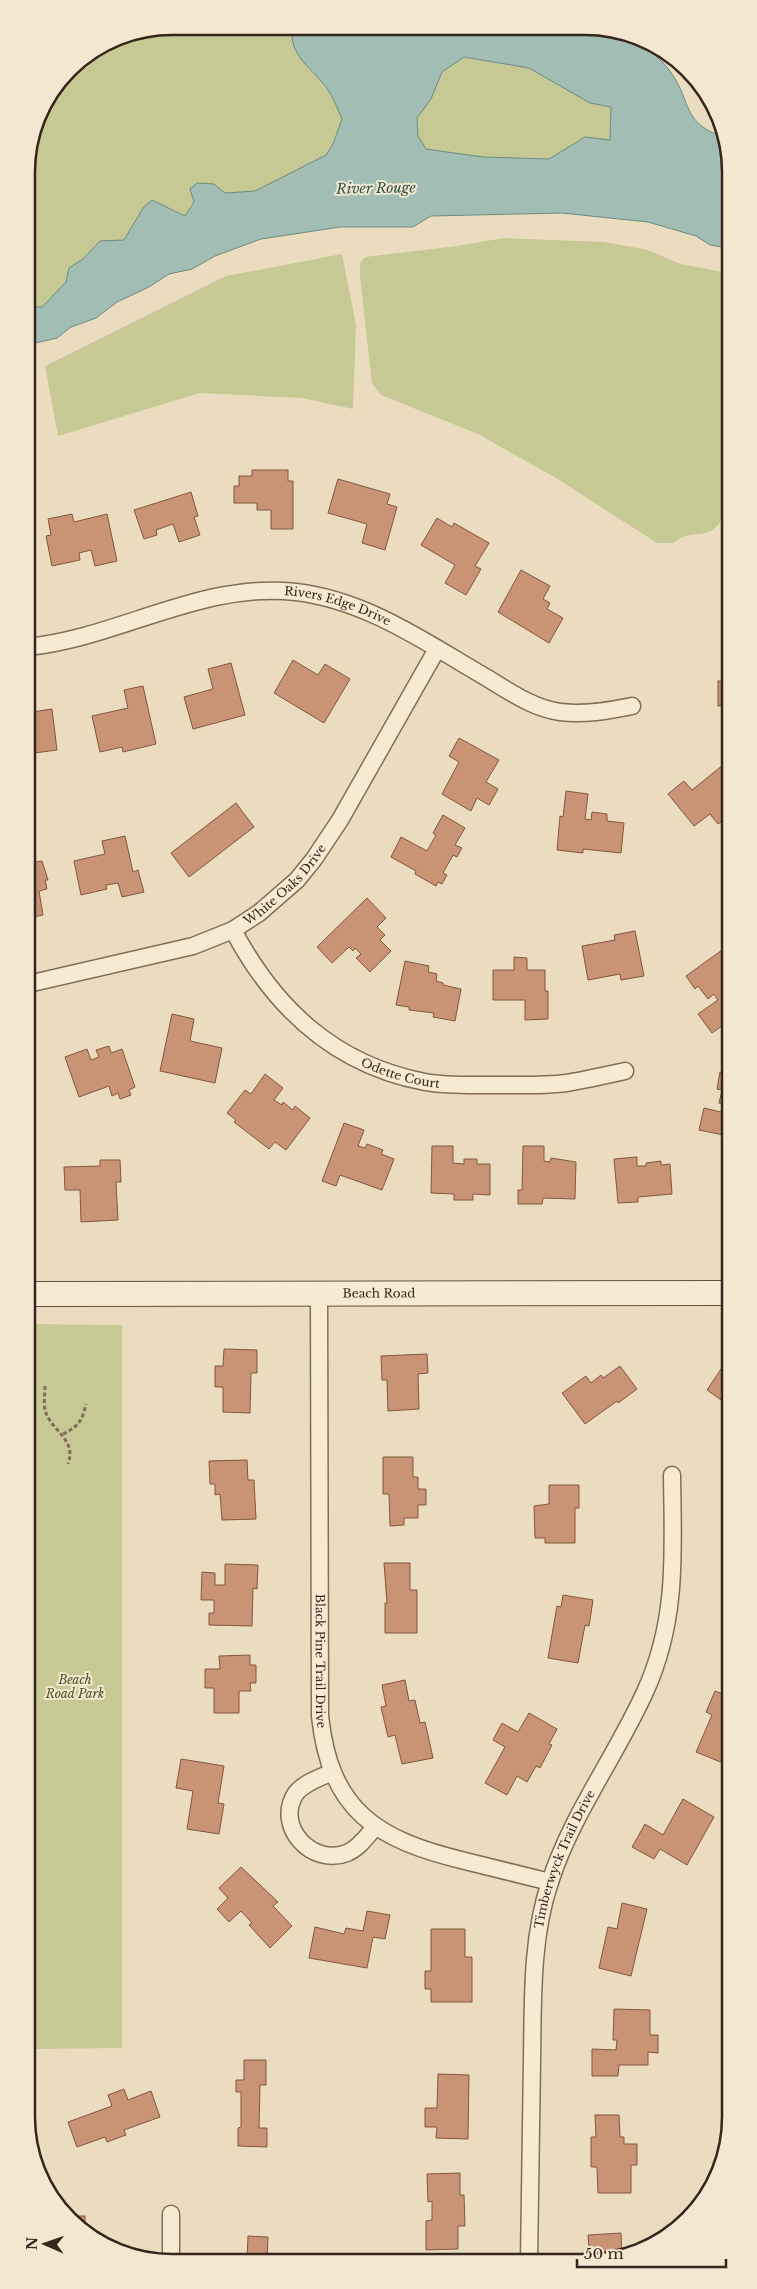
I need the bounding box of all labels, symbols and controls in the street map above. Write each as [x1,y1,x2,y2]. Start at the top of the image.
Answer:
water label: River Rouge [335,178,417,198]
street label: Rivers Edge Drive [284,583,393,628]
street label: White Oaks Drive [240,841,329,928]
street label: Odette Court [359,1054,441,1091]
street label: Beach Road [343,1285,415,1301]
street label: Black Pine Trail Drive [313,1594,329,1729]
park label: Beach Road Park [45,1672,104,1701]
street label: Timberwyck Trail Drive [531,1787,598,1930]
north arrow [20,2219,70,2269]
scale bar [577,2236,726,2268]
text: N [23,2237,41,2250]
text: 50 m [584,2244,624,2263]

